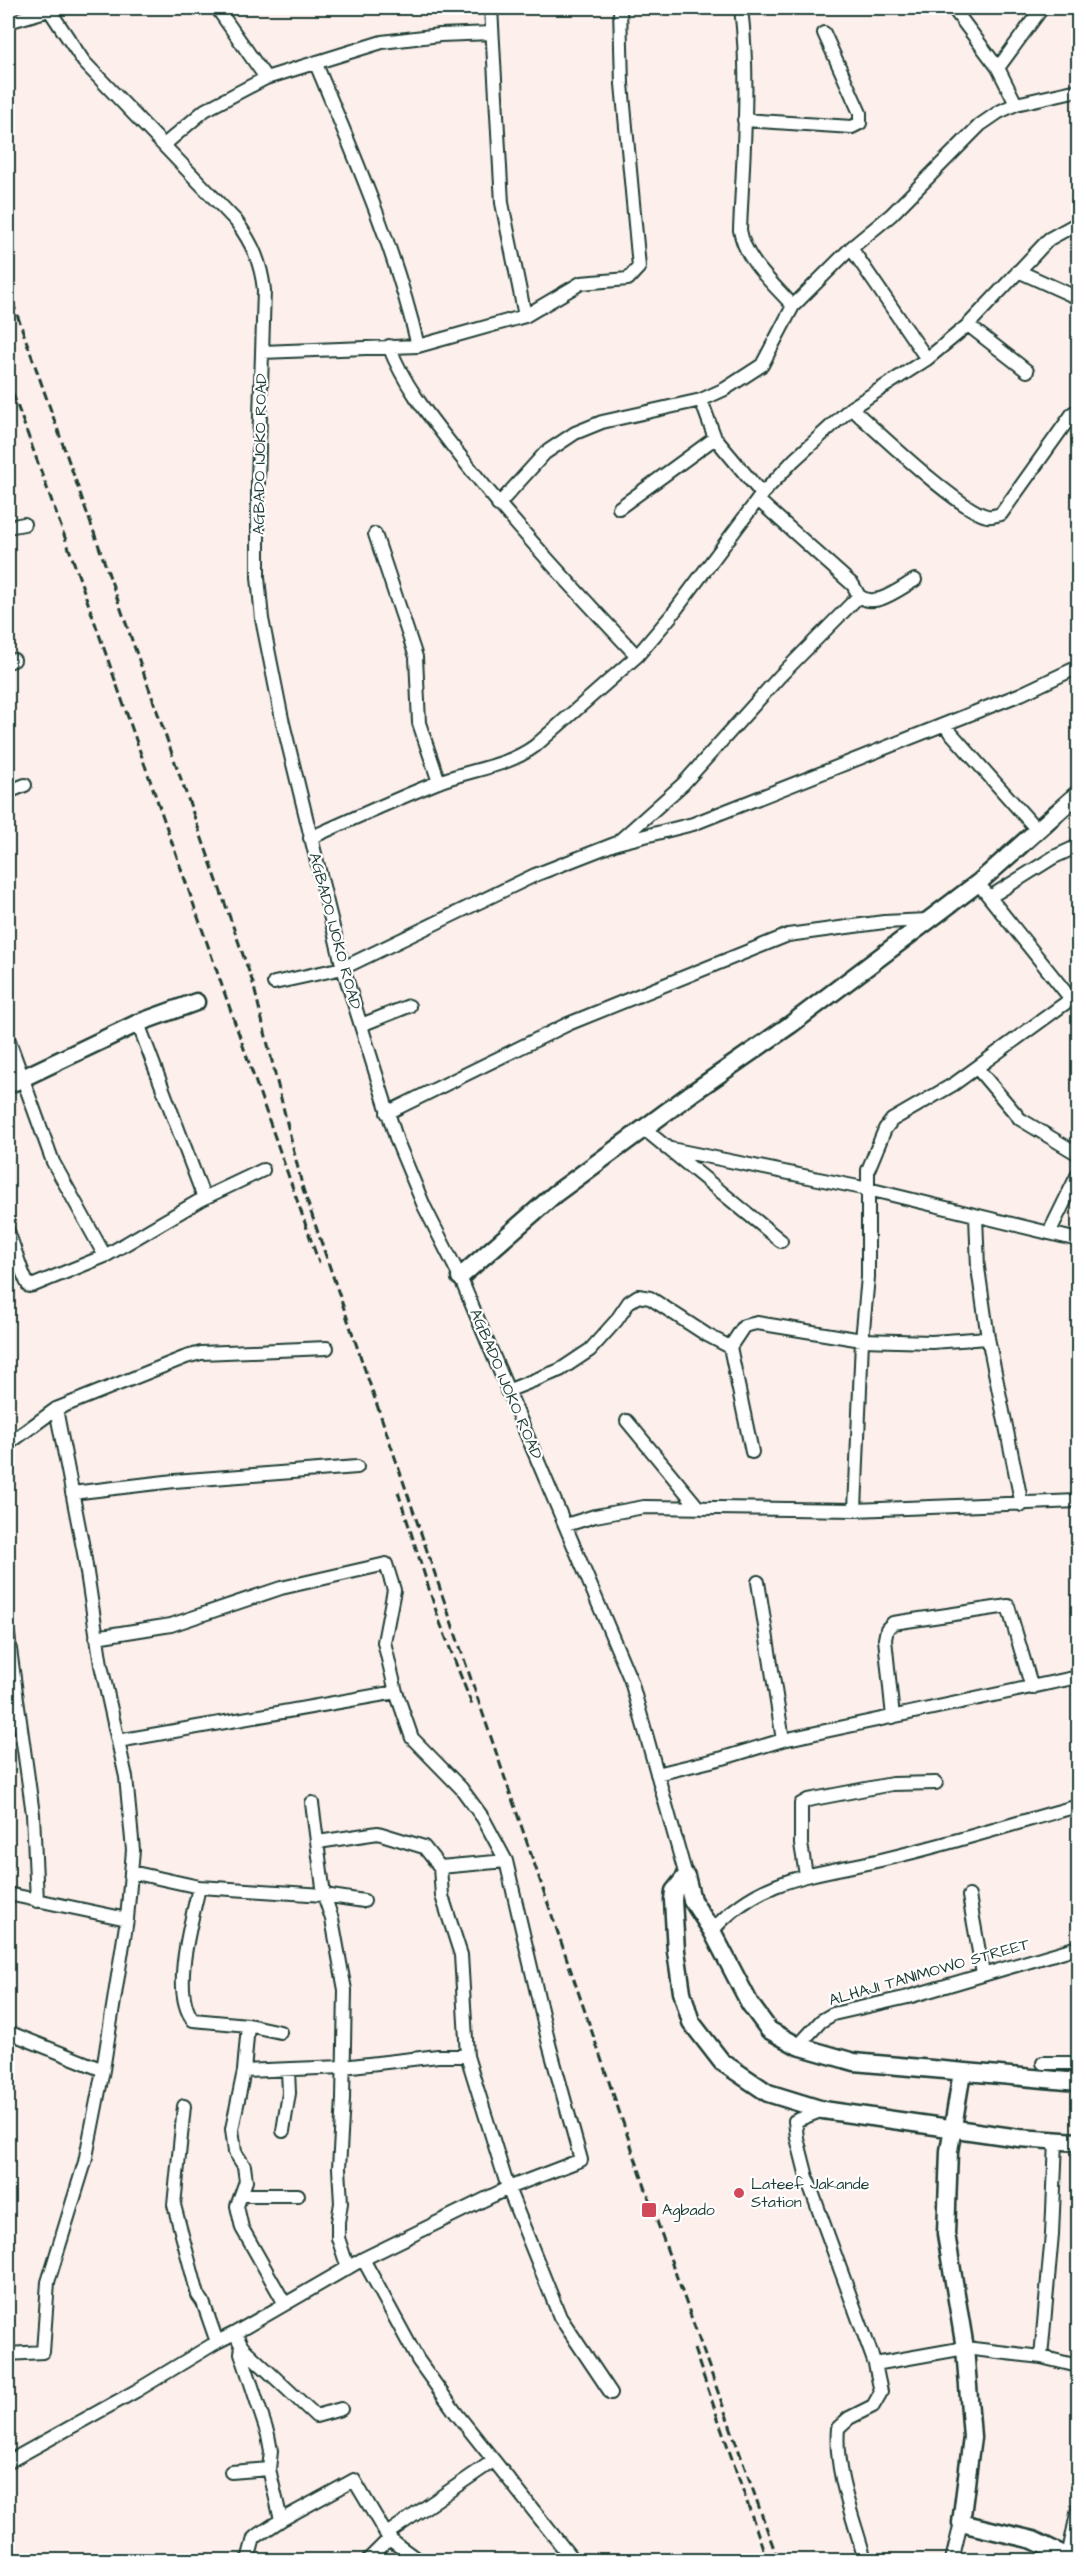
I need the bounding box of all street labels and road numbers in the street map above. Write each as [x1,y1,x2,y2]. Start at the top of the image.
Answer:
street label: AGBADO IJOKO ROAD [248,373,272,535]
street label: AGBADO IJOKO ROAD [303,850,367,1012]
street label: AGBADO IJOKO ROAD [464,1305,548,1463]
street label: ALHAJI TANIMOWO STREET [826,1933,1032,2011]

